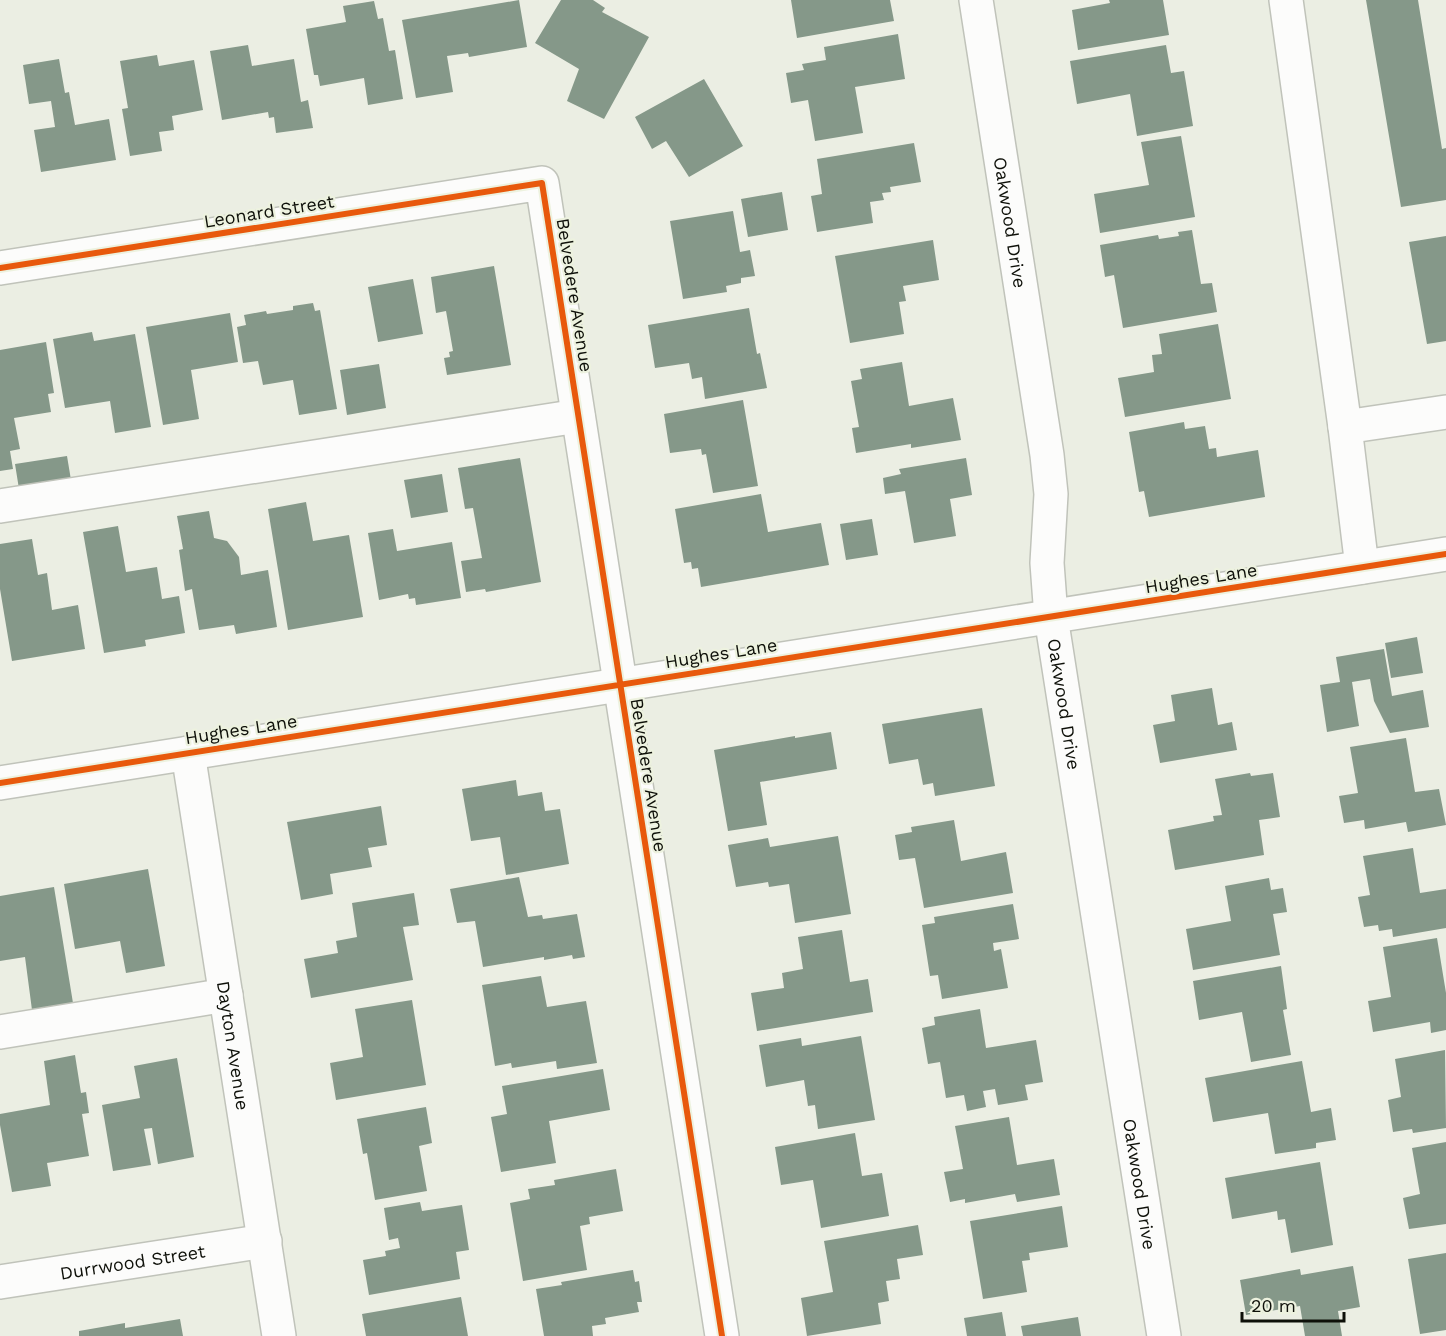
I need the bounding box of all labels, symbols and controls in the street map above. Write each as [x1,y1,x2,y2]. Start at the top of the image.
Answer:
street label: Oakwood Drive [990,155,1031,289]
street label: Leonard Street [202,190,336,232]
street label: Belvedere Avenue [552,217,598,373]
street label: Hughes Lane [1143,559,1259,597]
street label: Hughes Lane [663,634,779,672]
street label: Oakwood Drive [1044,637,1085,771]
street label: Belvedere Avenue [626,697,672,853]
street label: Hughes Lane [183,710,299,748]
street label: Dayton Avenue [213,979,254,1112]
street label: Oakwood Drive [1119,1117,1161,1251]
street label: Durrwood Street [58,1240,207,1283]
scale bar [1242,1285,1344,1323]
text: 20 m [1251,1295,1296,1316]

